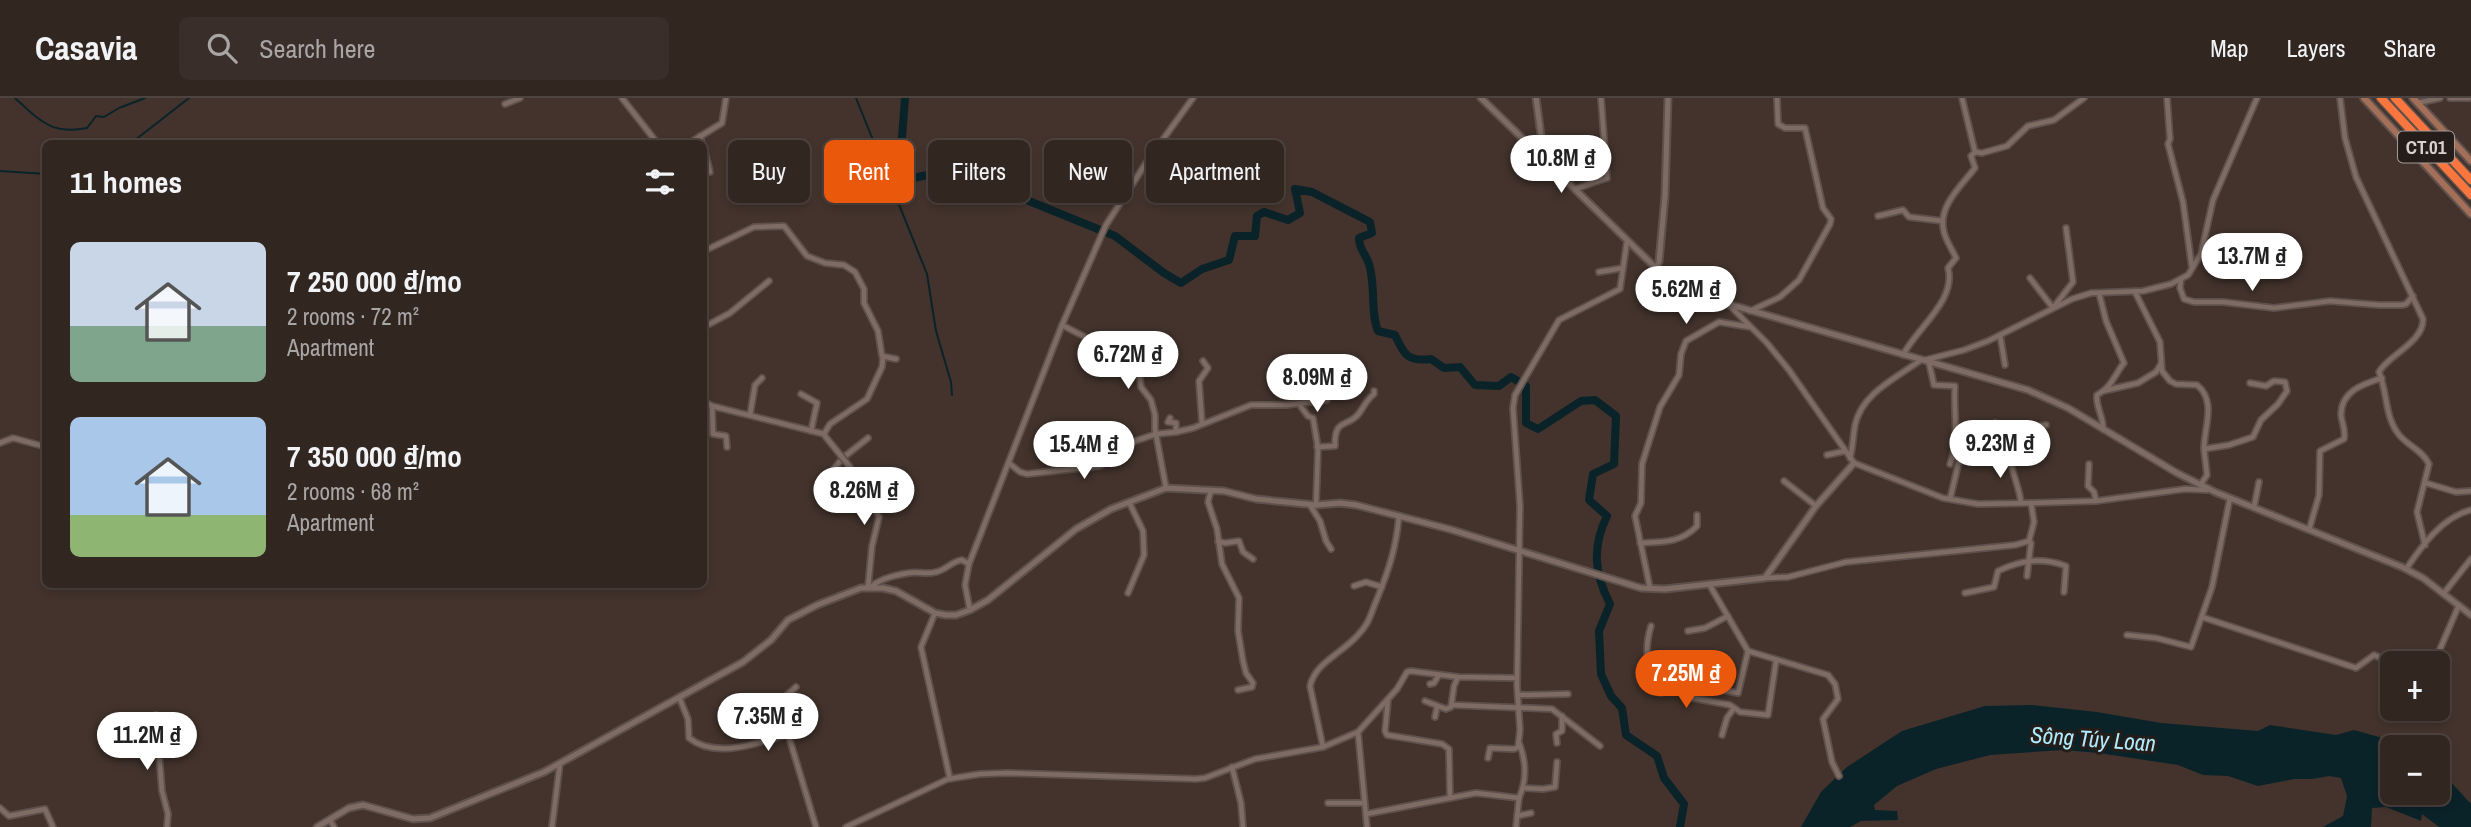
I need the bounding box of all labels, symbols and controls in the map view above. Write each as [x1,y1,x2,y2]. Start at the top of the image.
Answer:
search box [179,17,669,80]
text: Casavia [35,26,137,70]
icon: search [203,29,241,67]
text: Search here [259,31,375,66]
text: Map [2210,32,2248,64]
text: Layers [2286,32,2345,64]
text: Share [2383,32,2436,64]
road number: CT.01 [2398,132,2454,162]
pin: 10.8M ₫ [1496,136,1626,195]
chip: Buy [728,140,810,203]
chip: Rent [824,140,914,203]
chip: Filters [928,140,1030,203]
chip: New [1044,140,1132,203]
chip: Apartment [1146,140,1284,203]
text: 10.8M ₫ [1526,142,1596,173]
text: 11 homes [70,162,182,202]
icon: filters [641,163,679,201]
pin: 13.7M ₫ [2187,234,2317,293]
text: 13.7M ₫ [2217,240,2287,271]
text: 7 250 000 ₫/mo [287,261,462,301]
pin: 5.62M ₫ [1621,266,1751,326]
icon: home [126,270,210,354]
text: 5.62M ₫ [1651,273,1721,304]
text: 2 rooms · 72 m² [287,301,419,332]
pin: 6.72M ₫ [1063,331,1193,391]
text: Apartment [287,332,374,363]
text: 6.72M ₫ [1093,338,1163,369]
pin: 8.09M ₫ [1252,354,1382,414]
text: 8.09M ₫ [1282,361,1352,392]
pin: 9.23M ₫ [1935,420,2065,480]
pin: 15.4M ₫ [1019,422,1149,481]
text: 9.23M ₫ [1965,427,2035,458]
text: 15.4M ₫ [1049,428,1119,459]
text: 7 350 000 ₫/mo [287,436,462,476]
icon: home [126,445,210,529]
pin: 8.26M ₫ [799,468,929,527]
text: 8.26M ₫ [829,474,899,505]
text: 2 rooms · 68 m² [287,476,419,507]
text: Apartment [287,507,374,538]
pin: 7.25M ₫ [1621,650,1751,710]
map controls [2380,651,2450,805]
button: + [2380,651,2450,721]
text: 7.25M ₫ [1651,657,1721,688]
pin: 7.35M ₫ [703,694,833,753]
text: 7.35M ₫ [733,700,803,731]
pin: 11.2M ₫ [82,712,212,772]
text: 11.2M ₫ [113,719,181,750]
water label: Sông Túy Loan [2029,719,2157,758]
button: − [2380,735,2450,805]

